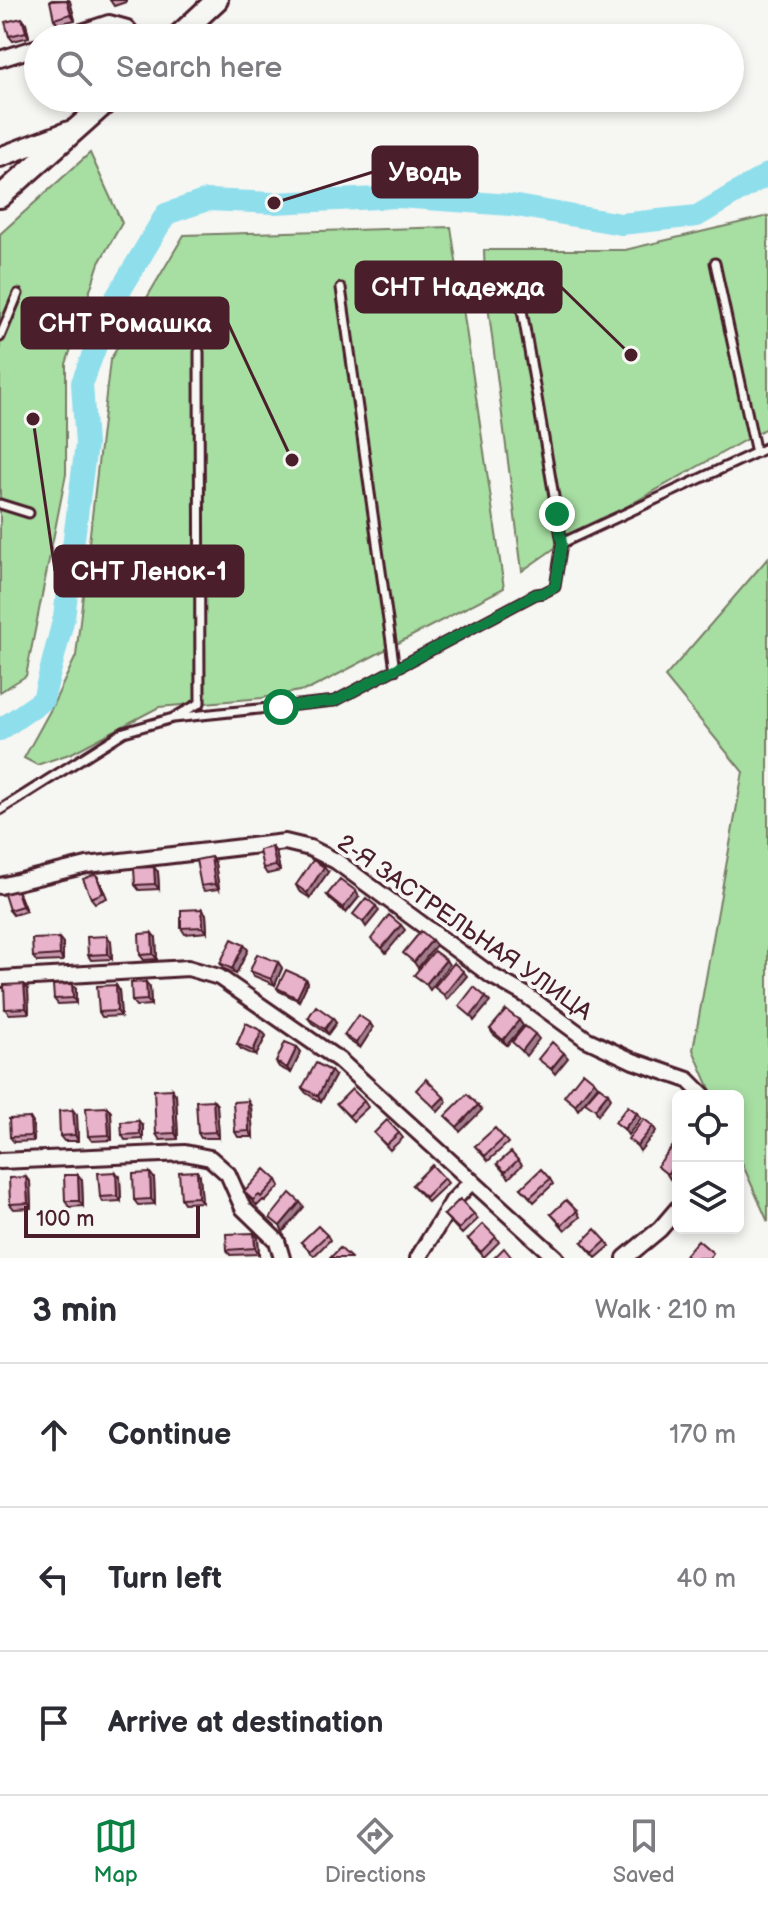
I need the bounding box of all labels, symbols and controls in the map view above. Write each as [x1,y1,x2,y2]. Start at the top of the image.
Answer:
search box [24,24,744,112]
icon: search [52,46,96,90]
text: Search here [116,50,282,86]
callout: Уводь [373,147,477,197]
text: Уводь [389,158,462,189]
callout: СНТ Надежда [356,262,561,312]
text: СНТ Надежда [371,273,546,304]
callout: СНТ Ромашка [22,298,228,348]
text: СНТ Ромашка [38,309,212,340]
route end [539,496,575,532]
callout: СНТ Ленок-1 [55,546,243,596]
text: СНТ Ленок-1 [71,557,227,588]
route start [263,689,299,725]
street label: 2-Я ЗАСТРЕЛЬНАЯ УЛИЦА [332,828,598,1027]
map controls [672,1090,744,1234]
button: locate [672,1090,744,1162]
button: layers [672,1162,744,1234]
scale bar [24,1202,200,1238]
text: 100 m [36,1206,95,1233]
text: 3 min [32,1290,117,1331]
text: Walk · 210 m [595,1295,736,1326]
icon: ahead [32,1413,76,1457]
text: Continue [108,1417,231,1453]
text: 170 m [669,1420,736,1451]
icon: left [32,1557,76,1601]
text: Turn left [108,1561,222,1597]
text: 40 m [676,1564,736,1595]
icon: arrive [32,1701,76,1745]
text: Arrive at destination [108,1705,384,1741]
tab: Map [93,1814,138,1889]
tab: Directions [325,1814,426,1889]
tab: Saved [613,1814,675,1889]

